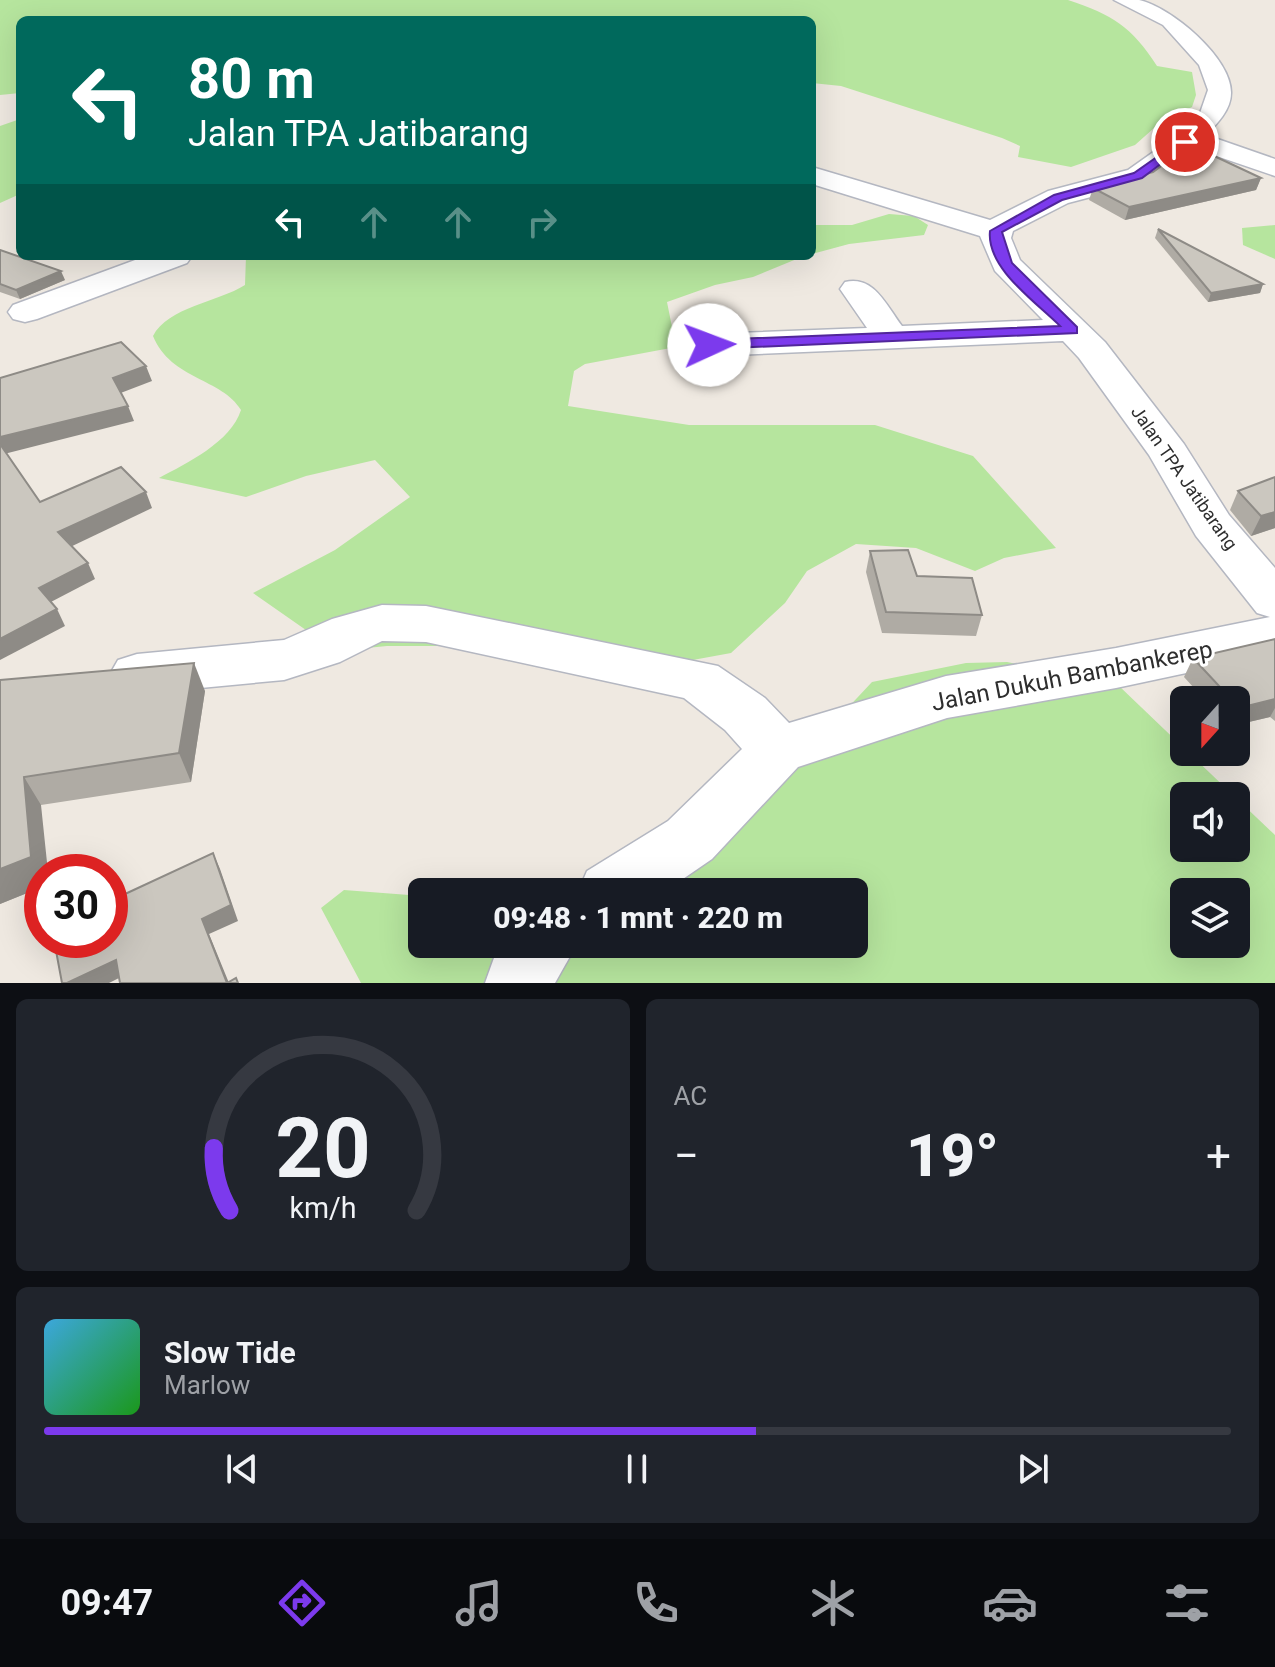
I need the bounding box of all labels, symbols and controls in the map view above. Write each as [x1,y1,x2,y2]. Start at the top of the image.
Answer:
text: 80 m [188,46,315,112]
icon: left [56,48,160,152]
pin [1151,108,1219,176]
text: Jalan TPA Jatibarang [188,113,529,155]
icon: arrive [1163,120,1207,164]
icon: left [268,200,312,244]
icon: ahead [352,200,396,244]
icon: ahead [436,200,480,244]
icon: right [520,200,564,244]
position arrow [667,303,751,387]
street label: Jalan TPA Jatibarang [1127,402,1242,554]
street label: Jalan Dukuh Bambankerep [929,635,1215,717]
north arrow [1170,686,1250,766]
map controls [1170,686,1250,958]
button: sound [1170,782,1250,862]
speed limit sign: 30 [24,854,128,958]
button: layers [1170,878,1250,958]
text: 09:48 · 1 mnt · 220 m [493,900,783,935]
text: AC [674,1081,707,1111]
text: 20 [275,1100,370,1197]
text: 19° [906,1120,999,1191]
text: − [674,1130,699,1182]
text: + [1206,1130,1231,1182]
text: km/h [289,1191,356,1225]
text: Slow Tide [164,1335,296,1370]
text: Marlow [164,1370,250,1400]
icon: previous [220,1447,264,1491]
icon: pause [615,1447,659,1491]
icon: next [1011,1447,1055,1491]
icon: directions [274,1575,330,1631]
icon: music [451,1575,507,1631]
icon: phone [628,1575,684,1631]
icon: climate [805,1575,861,1631]
icon: car [982,1575,1038,1631]
icon: filters [1159,1575,1215,1631]
text: 09:47 [60,1582,153,1624]

